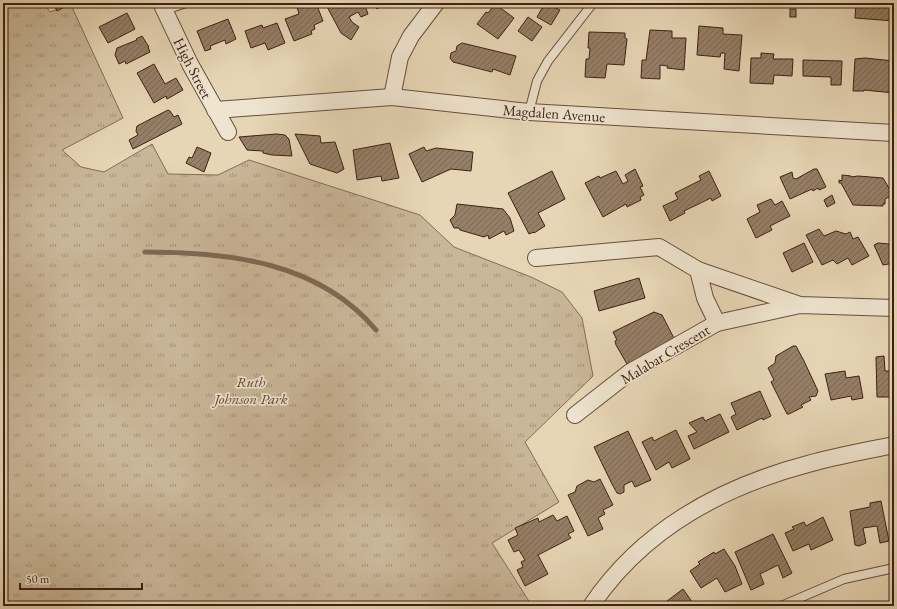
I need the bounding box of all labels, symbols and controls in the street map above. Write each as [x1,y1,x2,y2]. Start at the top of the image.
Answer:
street label: High Street [170,34,217,102]
street label: Magdalen Avenue [502,100,606,126]
street label: Malabar Crescent [617,320,713,388]
park label: Ruth Johnson Park [211,372,288,408]
scale bar [20,565,142,591]
text: 50 m [26,571,50,587]

